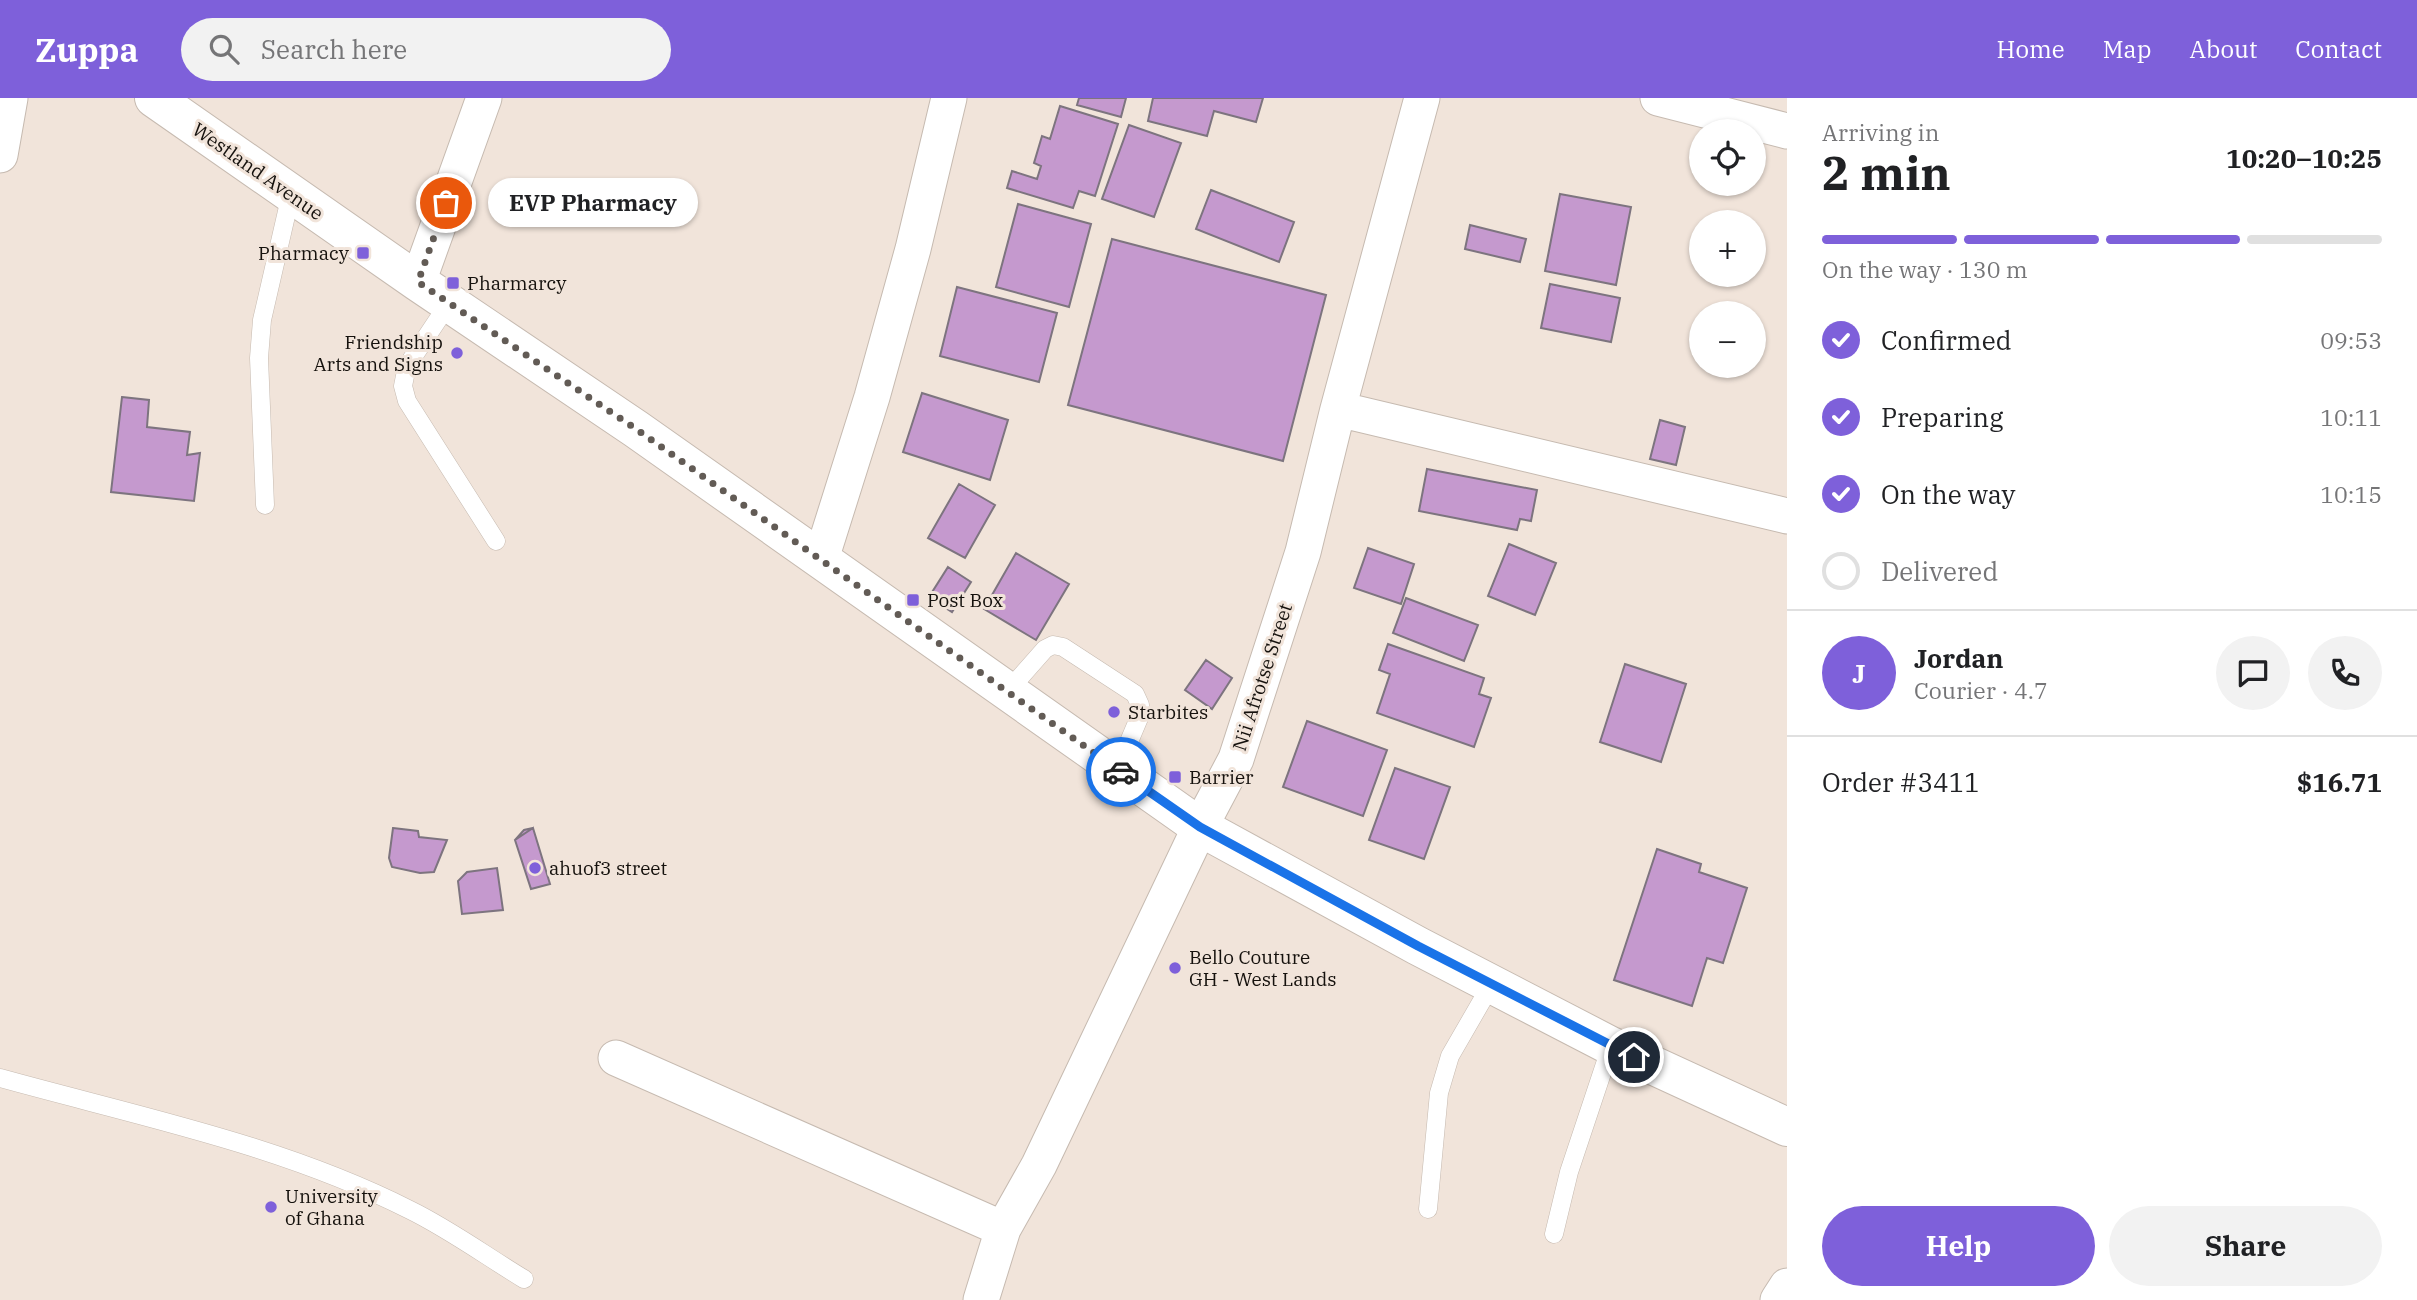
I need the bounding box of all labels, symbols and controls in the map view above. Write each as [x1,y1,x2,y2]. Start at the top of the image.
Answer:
search box [181,18,671,81]
text: Zuppa [35,28,139,71]
icon: search [205,30,243,68]
text: Search here [261,32,407,66]
text: Home [1997,33,2065,65]
text: Map [2103,33,2151,65]
text: About [2189,33,2257,65]
text: Contact [2295,33,2382,65]
street label: Westland Avenue [188,117,328,225]
text: Arriving in [1822,117,1939,147]
map controls [1689,119,1766,378]
button: locate [1689,119,1766,196]
text: 10:20–10:25 [2226,141,2382,175]
text: 2 min [1822,143,1951,203]
pin [416,173,476,233]
callout: EVP Pharmacy [488,178,698,228]
icon: bag [427,184,465,222]
text: EVP Pharmacy [509,187,677,217]
button: + [1689,210,1766,287]
place label: Pharmacy [258,241,350,265]
marker: Pharmacy [355,245,371,261]
text: On the way · 130 m [1822,254,2028,284]
place label: Pharmarcy [467,271,567,295]
marker: Pharmarcy [445,275,461,291]
button: − [1689,301,1766,378]
icon: check [1822,321,1860,359]
text: Confirmed [1881,323,2012,357]
text: 09:53 [2320,325,2382,355]
place label: Friendship Arts and Signs [314,330,443,376]
marker: Friendship Arts and Signs [449,345,465,361]
icon: check [1822,398,1860,436]
text: Preparing [1881,400,2003,434]
text: 10:11 [2320,402,2382,432]
icon: check [1822,475,1860,513]
text: On the way [1881,477,2015,511]
text: 10:15 [2320,479,2382,509]
text: Delivered [1881,554,1998,588]
place label: Post Box [927,588,1004,612]
marker: Post Box [905,592,921,608]
street label: Nii Afrotse Street [1227,600,1297,754]
button: chat [2216,636,2290,710]
button: phone [2308,636,2382,710]
text: Jordan [1914,641,2004,675]
text: J [1852,656,1866,690]
text: Courier · 4.7 [1914,675,2048,705]
place label: Starbites [1128,700,1208,724]
marker: Starbites [1106,704,1122,720]
courier [1086,737,1156,807]
icon: car [1102,753,1140,791]
place label: Barrier [1189,765,1254,789]
text: Order #3411 [1822,765,1980,799]
text: $16.71 [2297,765,2382,799]
marker: Barrier [1167,769,1183,785]
place label: ahuof3 street [549,856,668,880]
marker: ahuof3 street [527,860,543,876]
place label: Bello Couture GH - West Lands [1189,945,1337,991]
marker: Bello Couture GH - West Lands [1167,960,1183,976]
pin [1604,1027,1664,1087]
icon: home [1615,1038,1653,1076]
place label: University of Ghana [285,1184,379,1230]
marker: University of Ghana [263,1199,279,1215]
button: Help [1822,1206,2095,1286]
button: Share [2109,1206,2382,1286]

